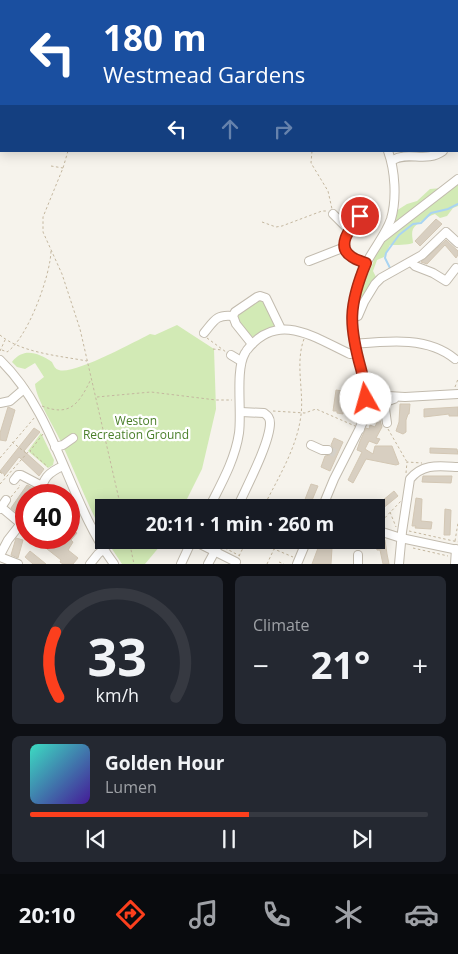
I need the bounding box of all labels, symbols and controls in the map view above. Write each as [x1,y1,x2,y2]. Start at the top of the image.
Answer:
text: 180 m [103,14,207,61]
icon: left [20,20,85,85]
text: Westmead Gardens [103,59,305,89]
icon: left [163,115,191,143]
icon: ahead [216,115,244,143]
icon: right [269,115,297,143]
pin [339,195,381,237]
icon: arrive [346,202,374,230]
position arrow [339,372,391,424]
park label: Weston Recreation Ground [83,412,189,443]
speed limit sign: 40 [15,484,80,549]
text: 20:11 · 1 min · 260 m [146,511,334,537]
text: Climate [253,614,310,636]
text: 33 [88,620,147,691]
text: 21° [311,638,370,690]
text: − [253,646,269,684]
text: + [412,646,428,684]
text: km/h [96,683,139,707]
text: Golden Hour [105,750,224,776]
text: Lumen [105,776,157,798]
icon: previous [82,825,110,853]
icon: pause [215,825,243,853]
icon: next [348,825,376,853]
icon: directions [113,897,148,932]
icon: music [186,897,221,932]
icon: phone [259,897,294,932]
icon: climate [331,897,366,932]
icon: car [404,897,439,932]
text: 20:10 [19,899,75,929]

